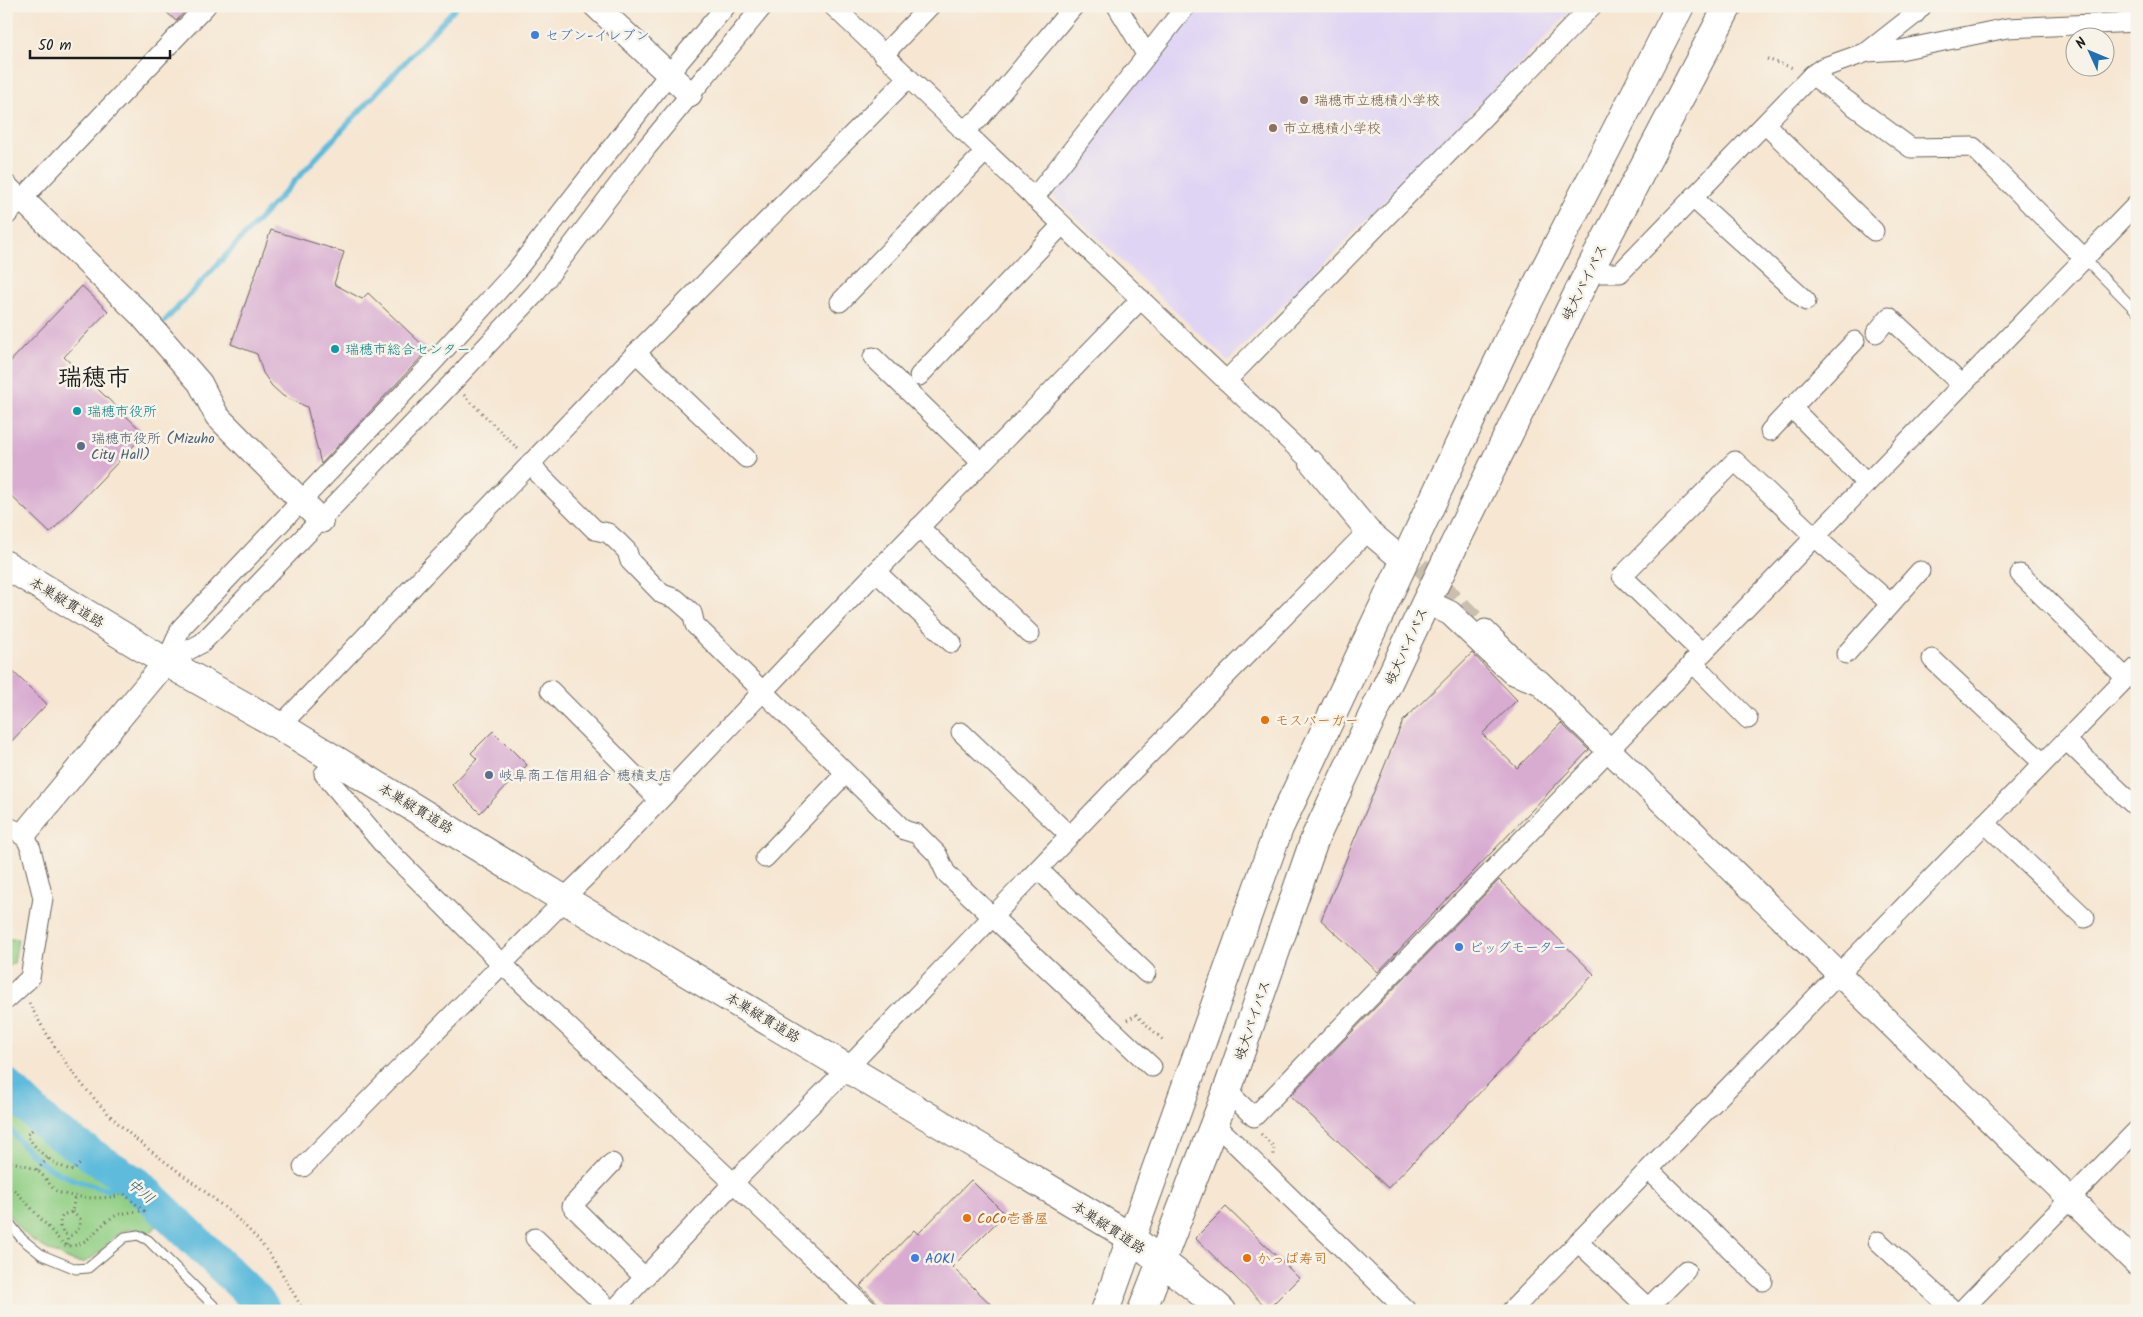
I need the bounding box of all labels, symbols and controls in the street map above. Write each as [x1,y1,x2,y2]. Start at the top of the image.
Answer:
place label: セブン-イレブン [545,25,649,47]
scale bar [30,28,170,60]
north arrow [2066,28,2116,78]
marker: セブン-イレブン [529,29,541,41]
text: N [2070,33,2092,54]
text: 50 m [38,34,72,58]
place label: 瑞穂市立穂積小学校 [1314,90,1440,112]
marker: 瑞穂市立穂積小学校 [1298,94,1310,106]
place label: 市立穂積小学校 [1283,118,1381,140]
marker: 市立穂積小学校 [1267,122,1279,134]
street label: 岐大バイパス [1556,240,1614,325]
place label: 瑞穂市総合センター [345,339,470,361]
marker: 瑞穂市総合センター [329,343,341,355]
district label: 瑞穂市 [58,359,130,398]
place label: 瑞穂市役所 [87,401,157,423]
marker: 瑞穂市役所 [71,405,83,417]
place label: 瑞穂市役所 (Mizuho City Hall) [91,428,215,466]
marker: 瑞穂市役所 (Mizuho City Hall) [75,440,87,452]
street label: 本巣縦貫道路 [25,572,108,634]
street label: 岐大バイパス [1379,604,1435,689]
place label: モスバーガー [1275,710,1359,732]
marker: モスバーガー [1259,714,1271,726]
place label: 岐阜商工信用組合 穂積支店 [499,765,673,787]
marker: 岐阜商工信用組合 穂積支店 [483,769,495,781]
street label: 本巣縦貫道路 [374,778,457,840]
place label: ビッグモーター [1469,937,1567,959]
marker: ビッグモーター [1453,941,1465,953]
street label: 岐大バイパス [1229,977,1277,1063]
street label: 本巣縦貫道路 [721,987,804,1049]
water label: 中川 [121,1173,160,1211]
street label: 本巣縦貫道路 [1067,1196,1150,1260]
place label: CoCo壱番屋 [977,1208,1048,1230]
marker: CoCo壱番屋 [961,1212,973,1224]
place label: AOKI [925,1248,955,1270]
place label: かっぱ寿司 [1257,1248,1327,1270]
marker: AOKI [909,1252,921,1264]
marker: かっぱ寿司 [1241,1252,1253,1264]

